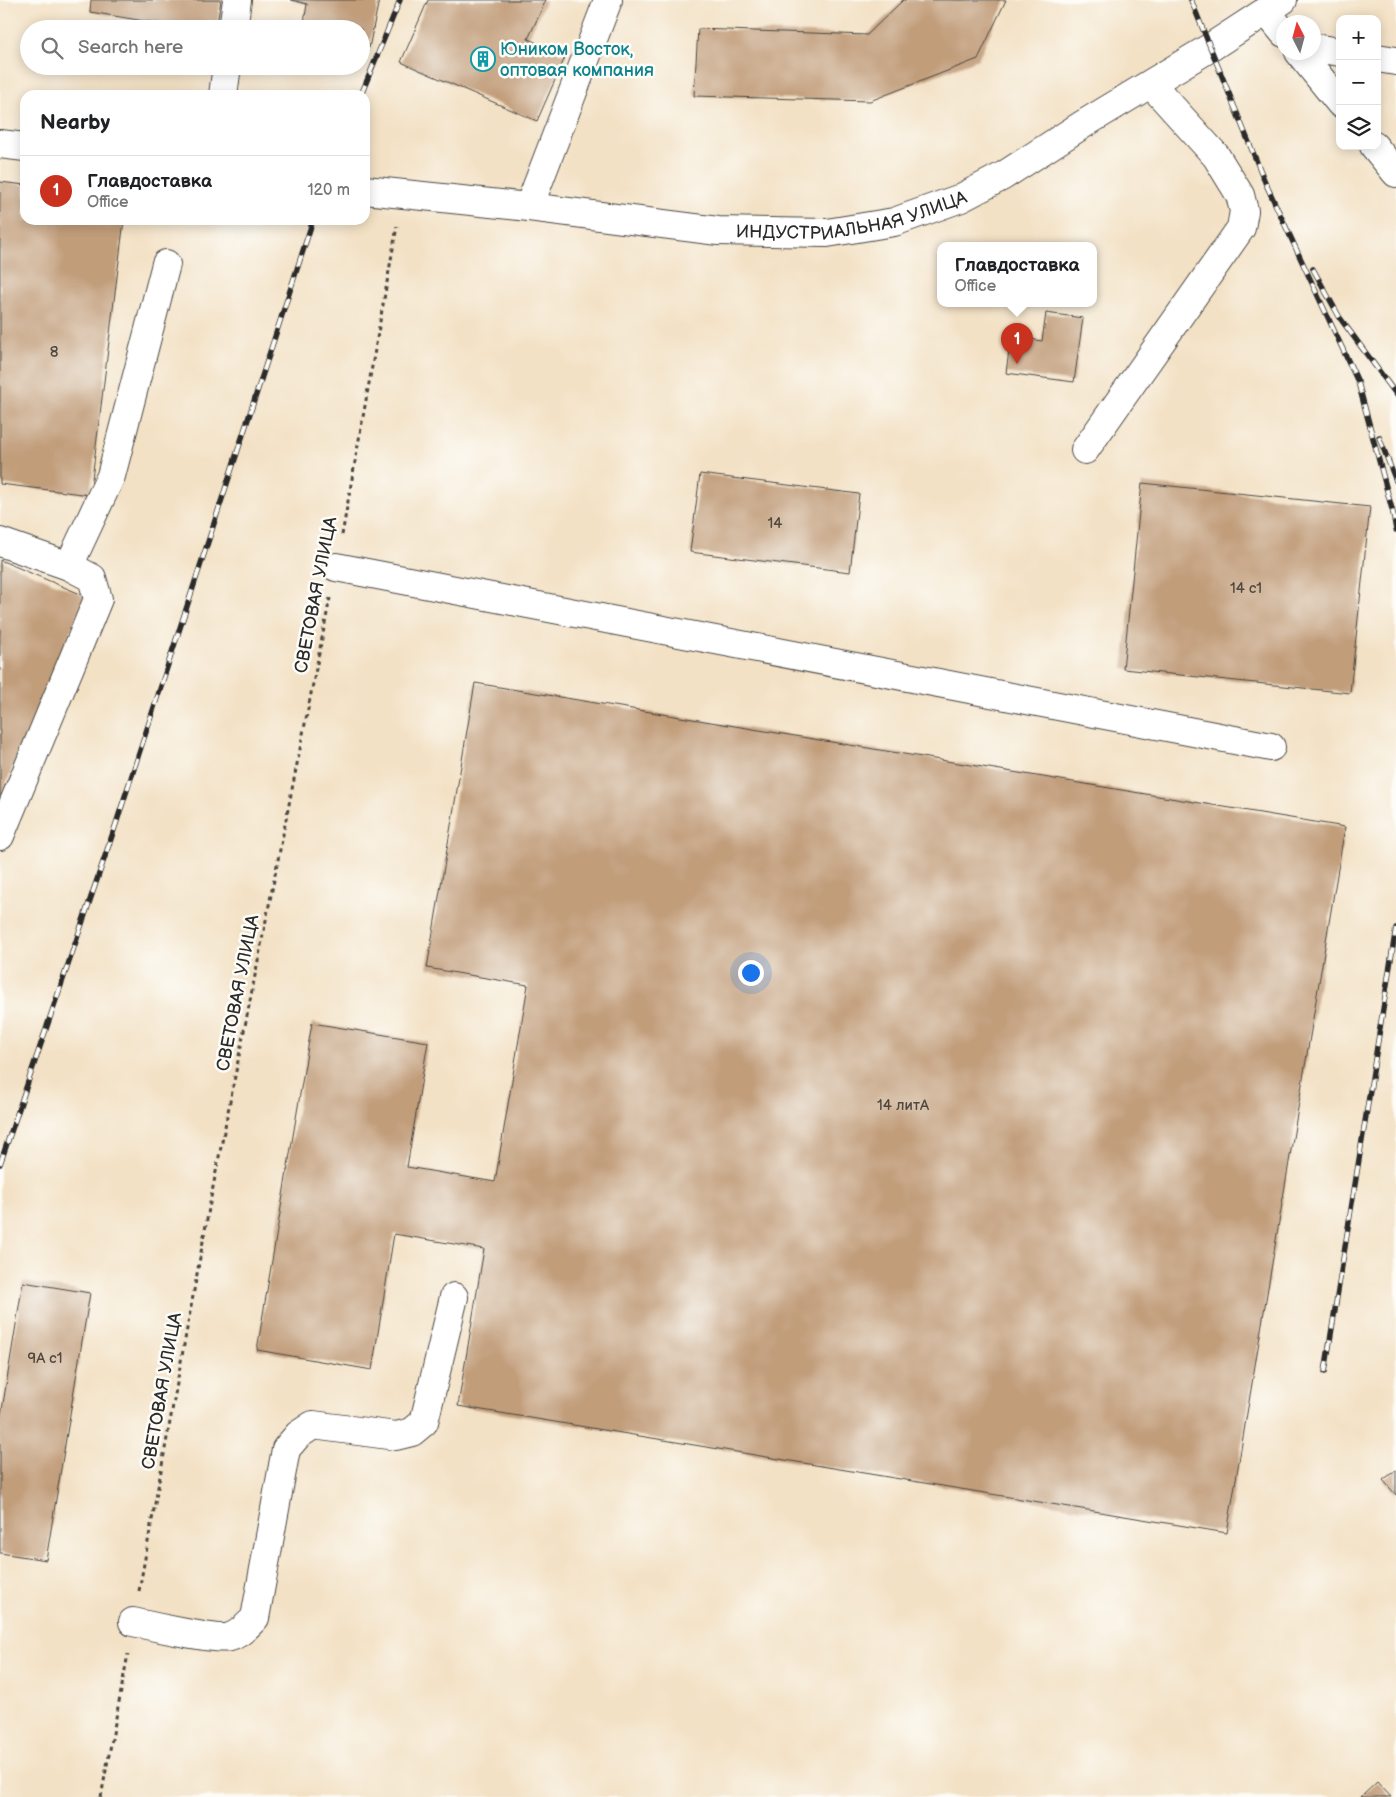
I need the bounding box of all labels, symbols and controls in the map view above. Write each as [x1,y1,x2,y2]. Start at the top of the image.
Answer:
north arrow [1276,15,1321,60]
map controls [1336,15,1381,150]
button: + [1336,15,1381,60]
search box [20,20,370,75]
icon: search [38,34,66,62]
text: Search here [78,36,183,59]
place label: Юником Восток, оптовая компания [500,39,654,81]
building icon: Юником Восток, оптовая компания [470,46,496,72]
button: − [1336,60,1381,105]
button: layers [1336,105,1381,150]
text: Nearby [40,110,110,135]
text: Главдоставка [87,170,212,193]
text: 1 [53,181,59,200]
text: 120 m [307,181,350,200]
street label: ИНДУСТРИАЛЬНАЯ УЛИЦА [736,186,970,244]
text: Office [87,193,129,212]
popup [937,242,1097,307]
text: Главдоставка [955,254,1079,277]
text: Office [955,277,996,296]
pin: 1 [1001,323,1033,364]
house number: 8 [50,343,59,362]
house number: 14 [768,514,782,533]
street label: СВЕТОВАЯ УЛИЦА [291,515,341,675]
house number: 14 с1 [1230,579,1262,598]
street label: СВЕТОВАЯ УЛИЦА [213,913,263,1073]
your location [738,960,764,986]
house number: 14 литА [877,1096,930,1115]
street label: СВЕТОВАЯ УЛИЦА [138,1311,186,1471]
house number: 9А с1 [28,1349,62,1368]

